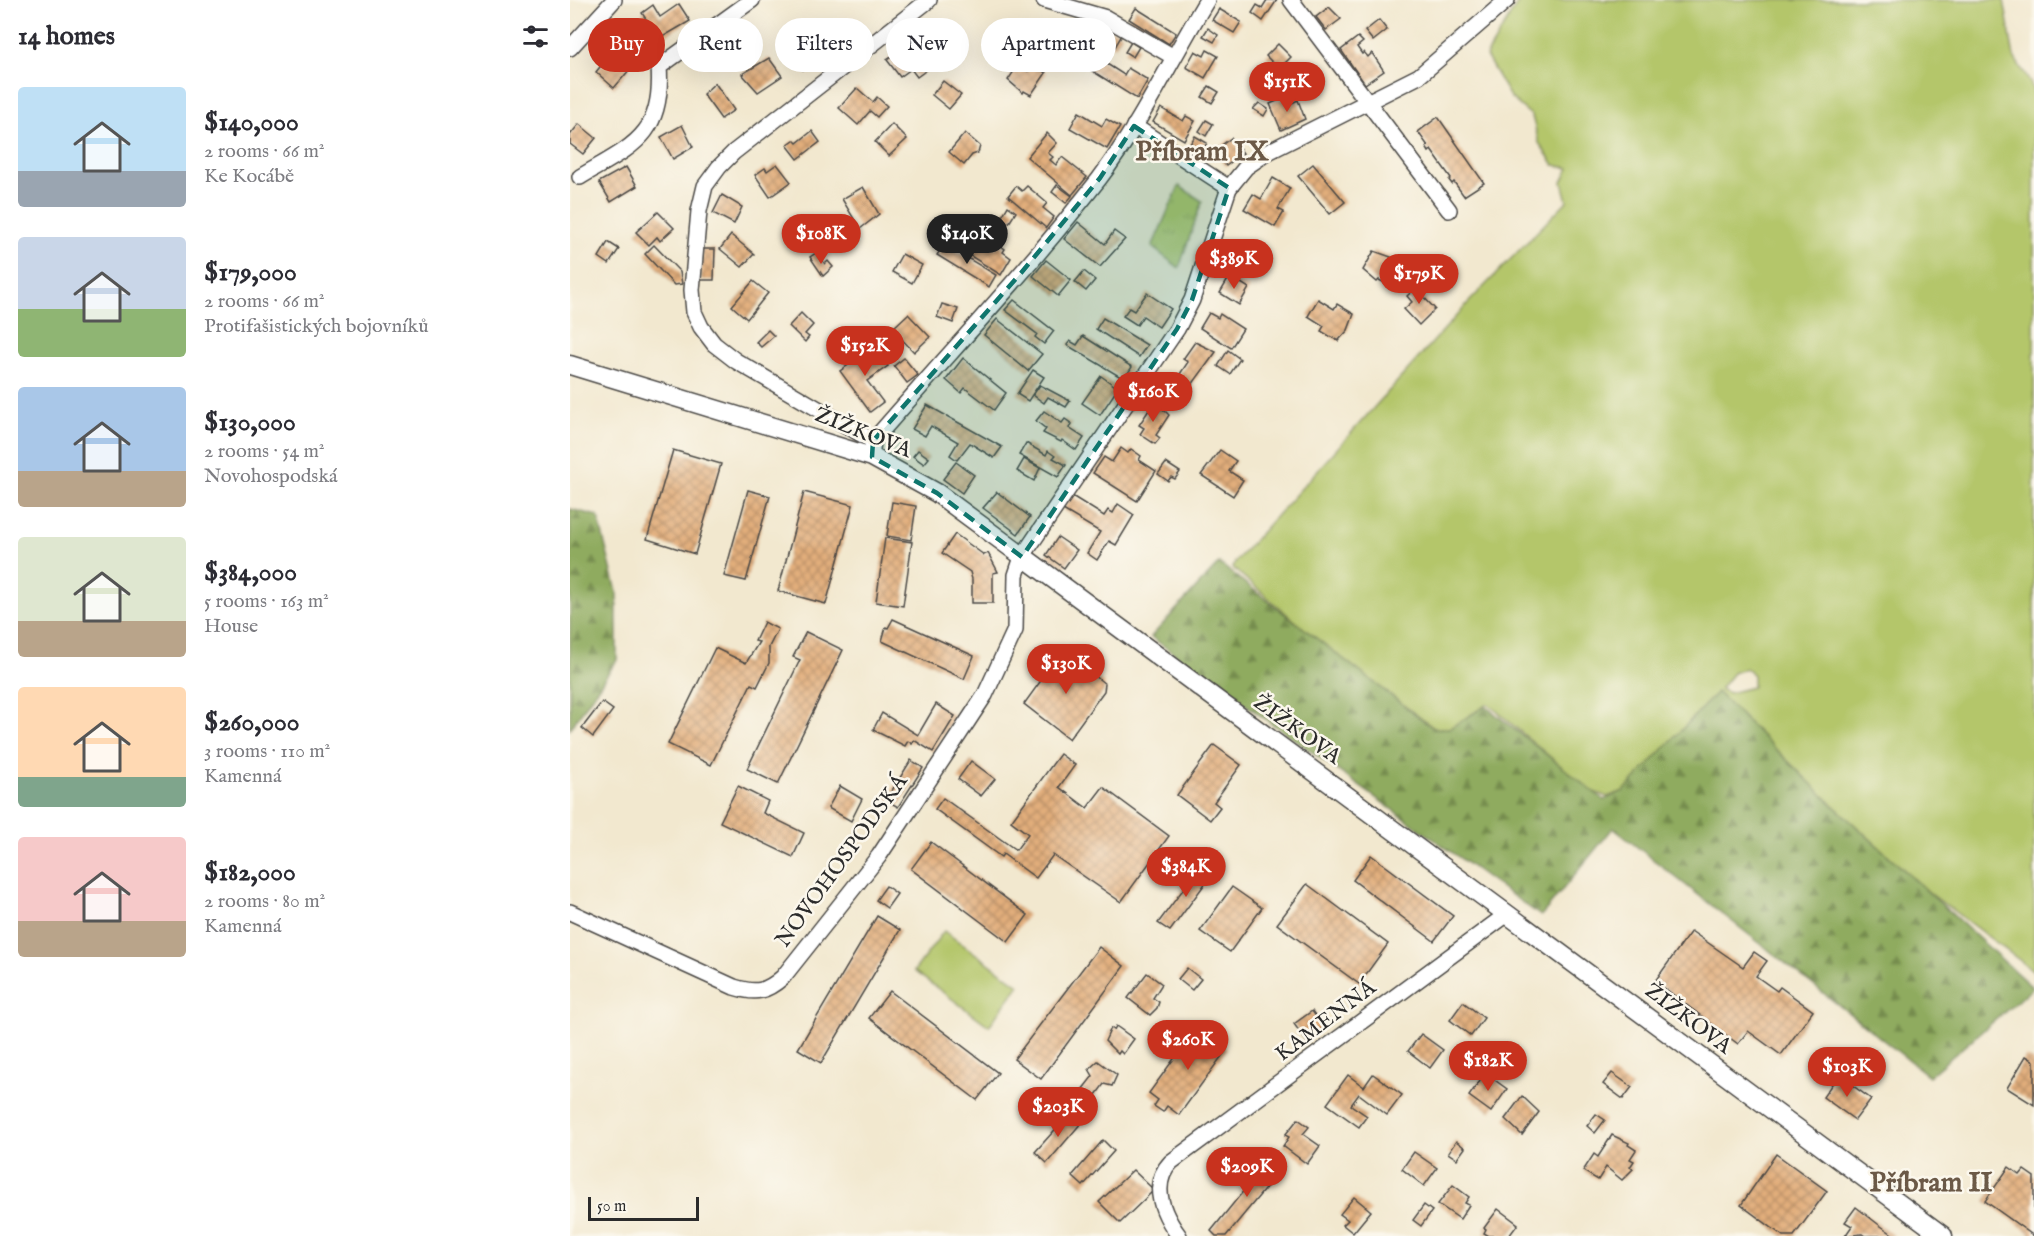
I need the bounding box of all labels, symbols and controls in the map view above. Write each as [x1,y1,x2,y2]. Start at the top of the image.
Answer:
chip: Buy [588,18,665,72]
chip: Rent [677,18,763,72]
chip: Filters [775,18,874,72]
chip: New [886,18,969,72]
chip: Apartment [981,18,1116,72]
text: 14 homes [18,20,115,53]
icon: filters [519,20,552,53]
pin: $151K [1245,62,1329,113]
text: $151K [1263,69,1311,94]
text: $140,000 [204,106,299,139]
icon: home [66,111,138,183]
district label: Příbram IX [1135,135,1269,170]
text: 2 rooms · 66 m² [204,139,325,164]
text: Ke Kocábě [204,164,294,189]
pin: $108K [779,214,863,265]
pin: $140K [925,214,1009,265]
text: $108K [796,221,846,246]
text: $140K [941,221,993,246]
pin: $389K [1192,239,1276,290]
text: $389K [1209,246,1259,271]
pin: $179K [1377,254,1461,305]
text: $179,000 [204,256,297,289]
icon: home [66,261,138,333]
text: $179K [1393,261,1445,286]
text: 2 rooms · 66 m² [204,289,325,314]
text: Protifašistických bojovníků [204,314,429,339]
pin: $152K [823,326,907,377]
text: $152K [840,333,890,358]
pin: $160K [1111,372,1195,423]
text: $160K [1127,379,1179,404]
street label: ŽIŽKOVA [810,401,917,466]
text: $130,000 [204,406,296,439]
icon: home [66,411,138,483]
text: 2 rooms · 54 m² [204,439,325,464]
text: Novohospodská [204,464,338,489]
text: $384,000 [204,556,297,589]
icon: home [66,561,138,633]
text: 5 rooms · 163 m² [204,589,329,614]
text: House [204,614,258,639]
pin: $130K [1024,644,1108,695]
text: $130K [1041,651,1091,676]
street label: ŽIŽKOVA [1247,689,1347,772]
text: $260,000 [204,706,300,739]
icon: home [66,711,138,783]
text: 3 rooms · 110 m² [204,739,330,764]
text: Kamenná [204,764,282,789]
street label: NOVOHOSPODSKÁ [770,768,915,953]
pin: $384K [1144,847,1228,898]
text: $384K [1161,854,1211,879]
text: $182,000 [204,856,296,889]
icon: home [66,861,138,933]
text: 2 rooms · 80 m² [204,889,325,914]
text: Kamenná [204,914,282,939]
street label: KAMENNÁ [1270,973,1383,1068]
street label: ŽIŽKOVA [1639,977,1738,1062]
pin: $260K [1146,1020,1230,1071]
text: $260K [1161,1027,1215,1052]
pin: $182K [1446,1041,1530,1092]
pin: $103K [1805,1047,1889,1098]
text: $182K [1463,1048,1513,1073]
text: $103K [1822,1054,1872,1079]
pin: $203K [1016,1087,1100,1138]
text: $203K [1032,1094,1084,1119]
pin: $209K [1205,1147,1289,1198]
text: $209K [1220,1154,1274,1179]
district label: Příbram II [1870,1166,1992,1201]
scale bar [588,1194,699,1222]
text: 50 m [597,1197,626,1217]

